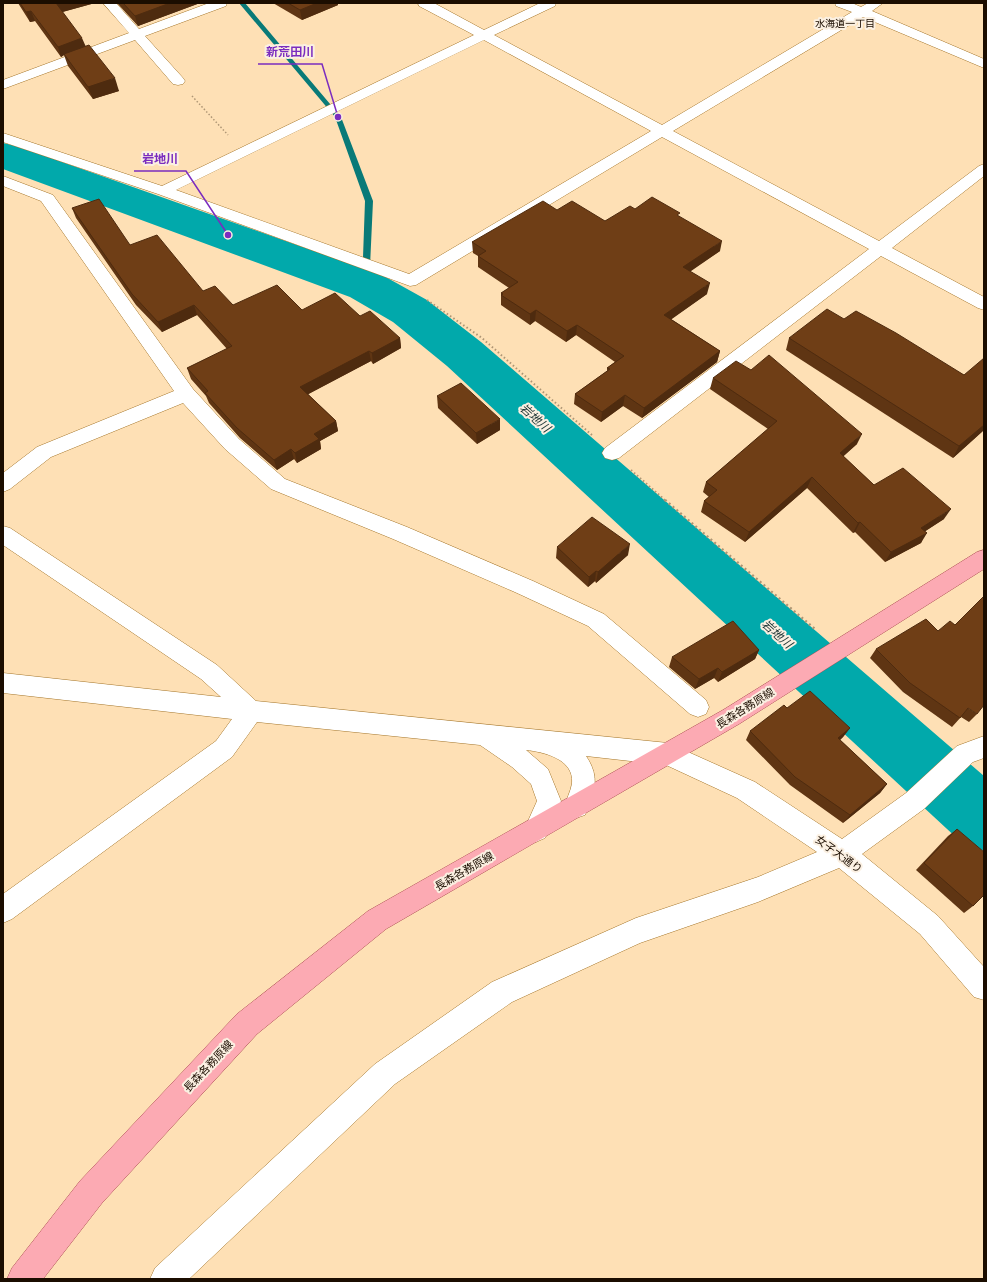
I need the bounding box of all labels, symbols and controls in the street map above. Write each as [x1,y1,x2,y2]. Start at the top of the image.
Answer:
district label: 水海道一丁目 [815,17,875,30]
callout: 新荒田川 [258,40,322,64]
text: 新荒田川 [266,44,314,59]
callout: 岩地川 [134,147,186,171]
text: 岩地川 [142,151,178,166]
water label: 岩地川 [517,400,555,437]
water label: 岩地川 [759,616,797,653]
street label: 長森各務原線 [713,685,777,731]
street label: 女子大通り [813,832,865,876]
street label: 長森各務原線 [432,848,496,894]
street label: 長森各務原線 [180,1037,236,1095]

